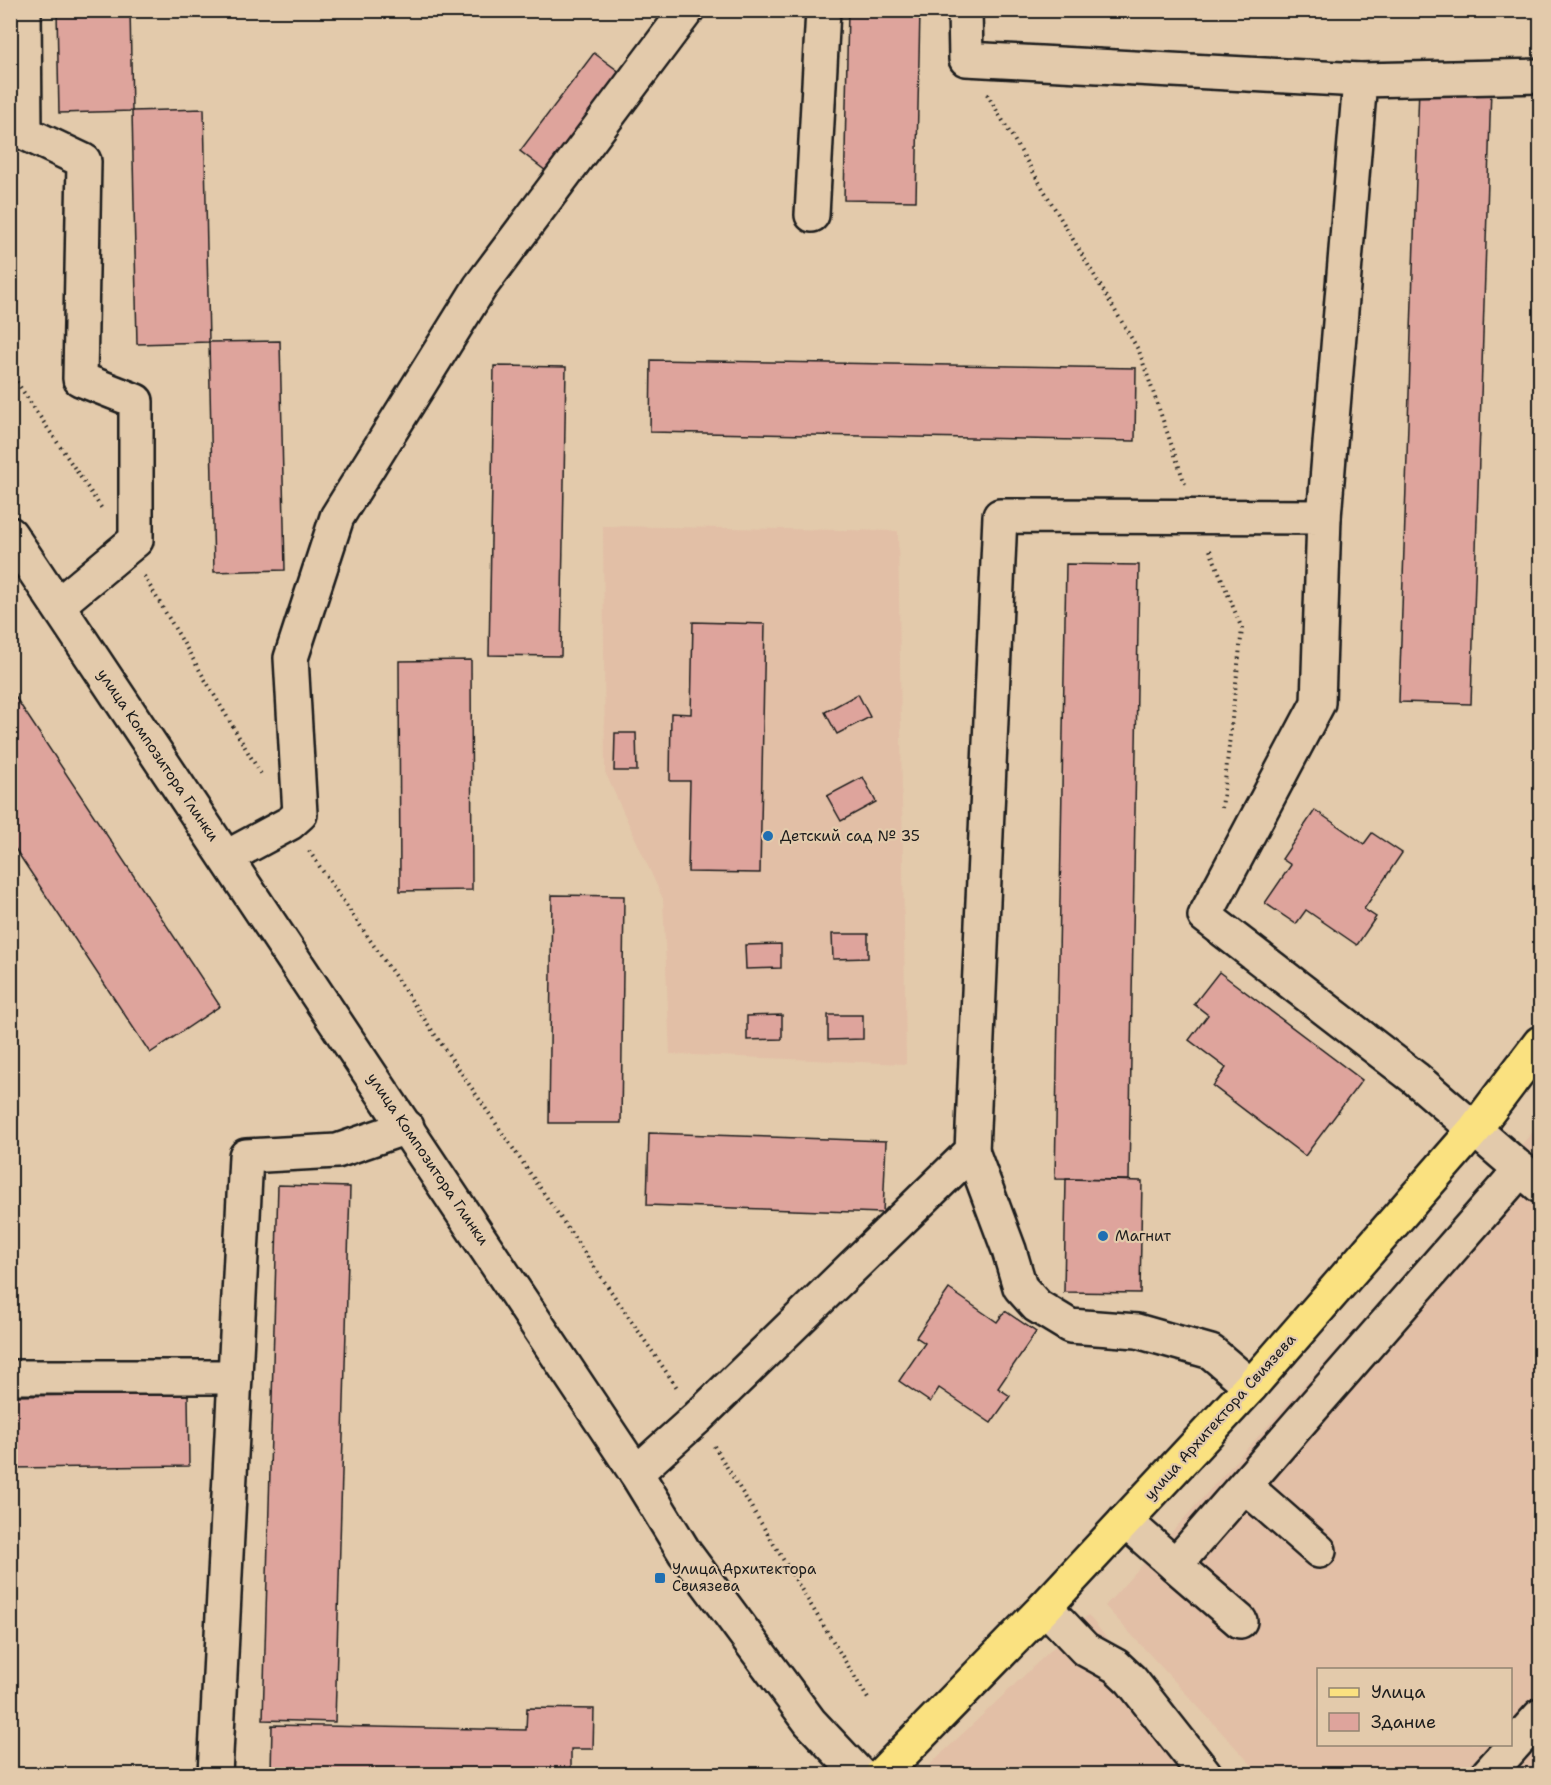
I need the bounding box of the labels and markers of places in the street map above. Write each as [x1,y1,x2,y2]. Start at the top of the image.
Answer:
place label: Детский сад № 35 [780,826,920,846]
marker: Детский сад № 35 [761,829,775,843]
place label: Магнит [1115,1226,1171,1246]
marker: Магнит [1096,1229,1110,1243]
place label: Улица Архитектора Свиязева [672,1559,817,1596]
marker: Улица Архитектора Свиязева [653,1571,667,1585]

